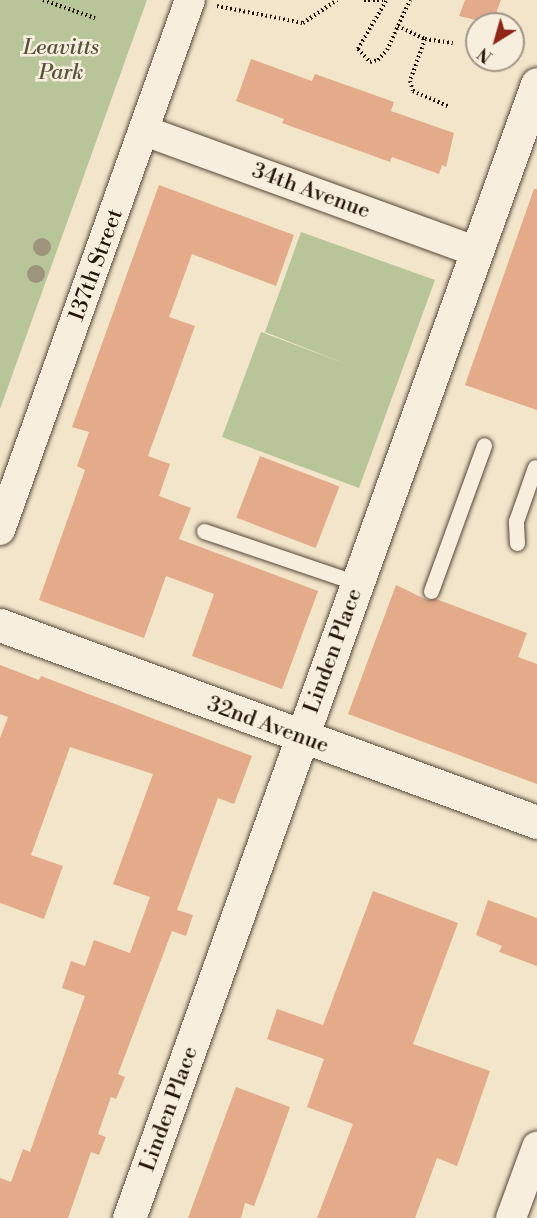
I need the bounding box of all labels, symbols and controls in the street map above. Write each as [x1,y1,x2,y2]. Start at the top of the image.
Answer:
north arrow [465,12,525,72]
park label: Leavitts Park [23,34,99,86]
text: N [474,43,496,67]
street label: 34th Avenue [248,157,374,225]
street label: 137th Street [63,205,129,325]
street label: Linden Place [298,585,368,717]
street label: 32nd Avenue [204,691,332,759]
street label: Linden Place [134,1043,204,1175]

